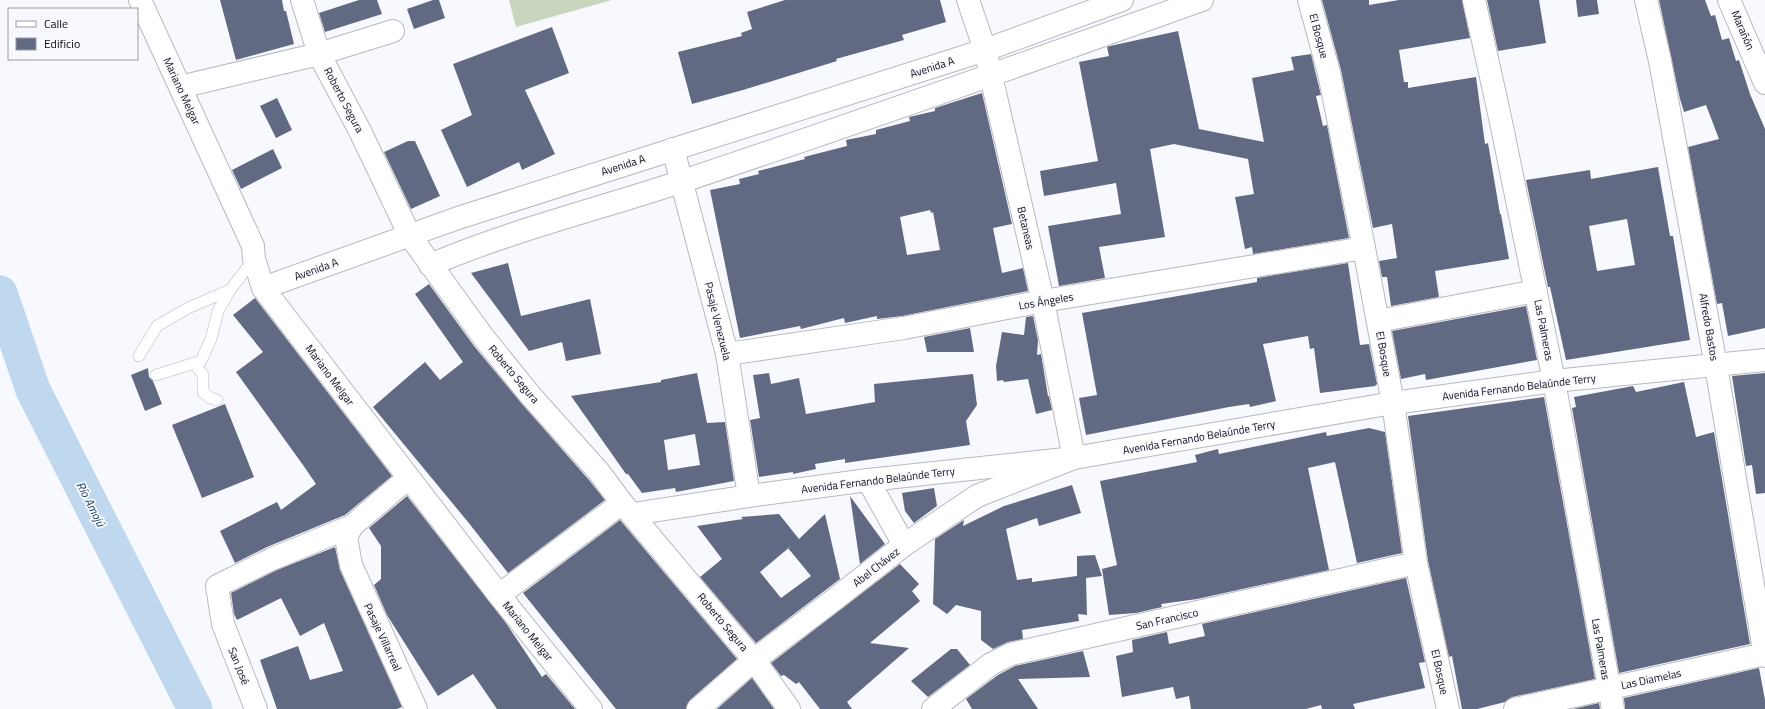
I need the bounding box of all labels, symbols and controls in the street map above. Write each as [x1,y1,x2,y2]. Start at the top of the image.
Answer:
legend [8,8,138,60]
street label: Marañón [1727,8,1759,52]
street label: El Bosque [1305,12,1333,61]
text: Calle [44,14,68,33]
text: Edificio [44,34,80,53]
street label: Avenida A [908,52,957,82]
street label: Mariano Melgar [159,55,205,128]
street label: Roberto Segura [320,64,368,136]
street label: Avenida A [599,150,648,180]
street label: Betaneas [1013,205,1039,251]
street label: Avenida A [292,254,341,284]
street label: Pasaje Venezuela [700,280,736,362]
street label: Los Ángeles [1017,288,1075,314]
street label: Alfredo Bastos [1695,292,1723,362]
street label: Las Palmeras [1530,298,1558,362]
street label: El Bosque [1372,330,1396,378]
street label: Mariano Melgar [302,341,358,409]
street label: Roberto Segura [485,341,544,407]
street label: Avenida Fernando Belaúnde Terry [1441,370,1597,404]
street label: Avenida Fernando Belaúnde Terry [1121,416,1277,458]
street label: Avenida Fernando Belaúnde Terry [800,463,956,497]
water label: Río Amojú [72,478,111,531]
street label: Abel Chávez [849,543,903,591]
street label: Roberto Segura [694,589,753,655]
street label: Mariano Melgar [499,598,557,664]
street label: Pasaje Villarreal [360,600,406,674]
street label: San Francisco [1134,604,1200,634]
street label: Las Palmeras [1588,617,1614,681]
street label: San José [224,645,254,688]
street label: El Bosque [1427,648,1453,697]
street label: Las Diamelas [1619,665,1683,693]

